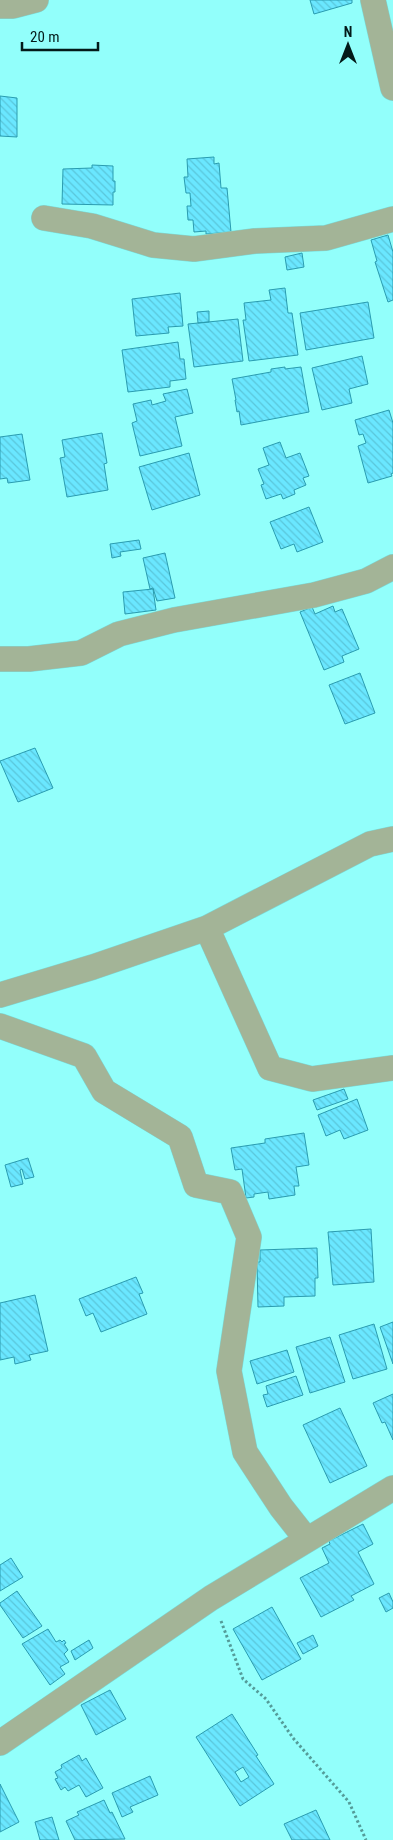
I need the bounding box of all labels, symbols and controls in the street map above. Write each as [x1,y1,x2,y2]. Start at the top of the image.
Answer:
scale bar [22,20,99,52]
north arrow [323,20,373,70]
text: N [344,24,352,40]
text: 20 m [30,28,60,46]

